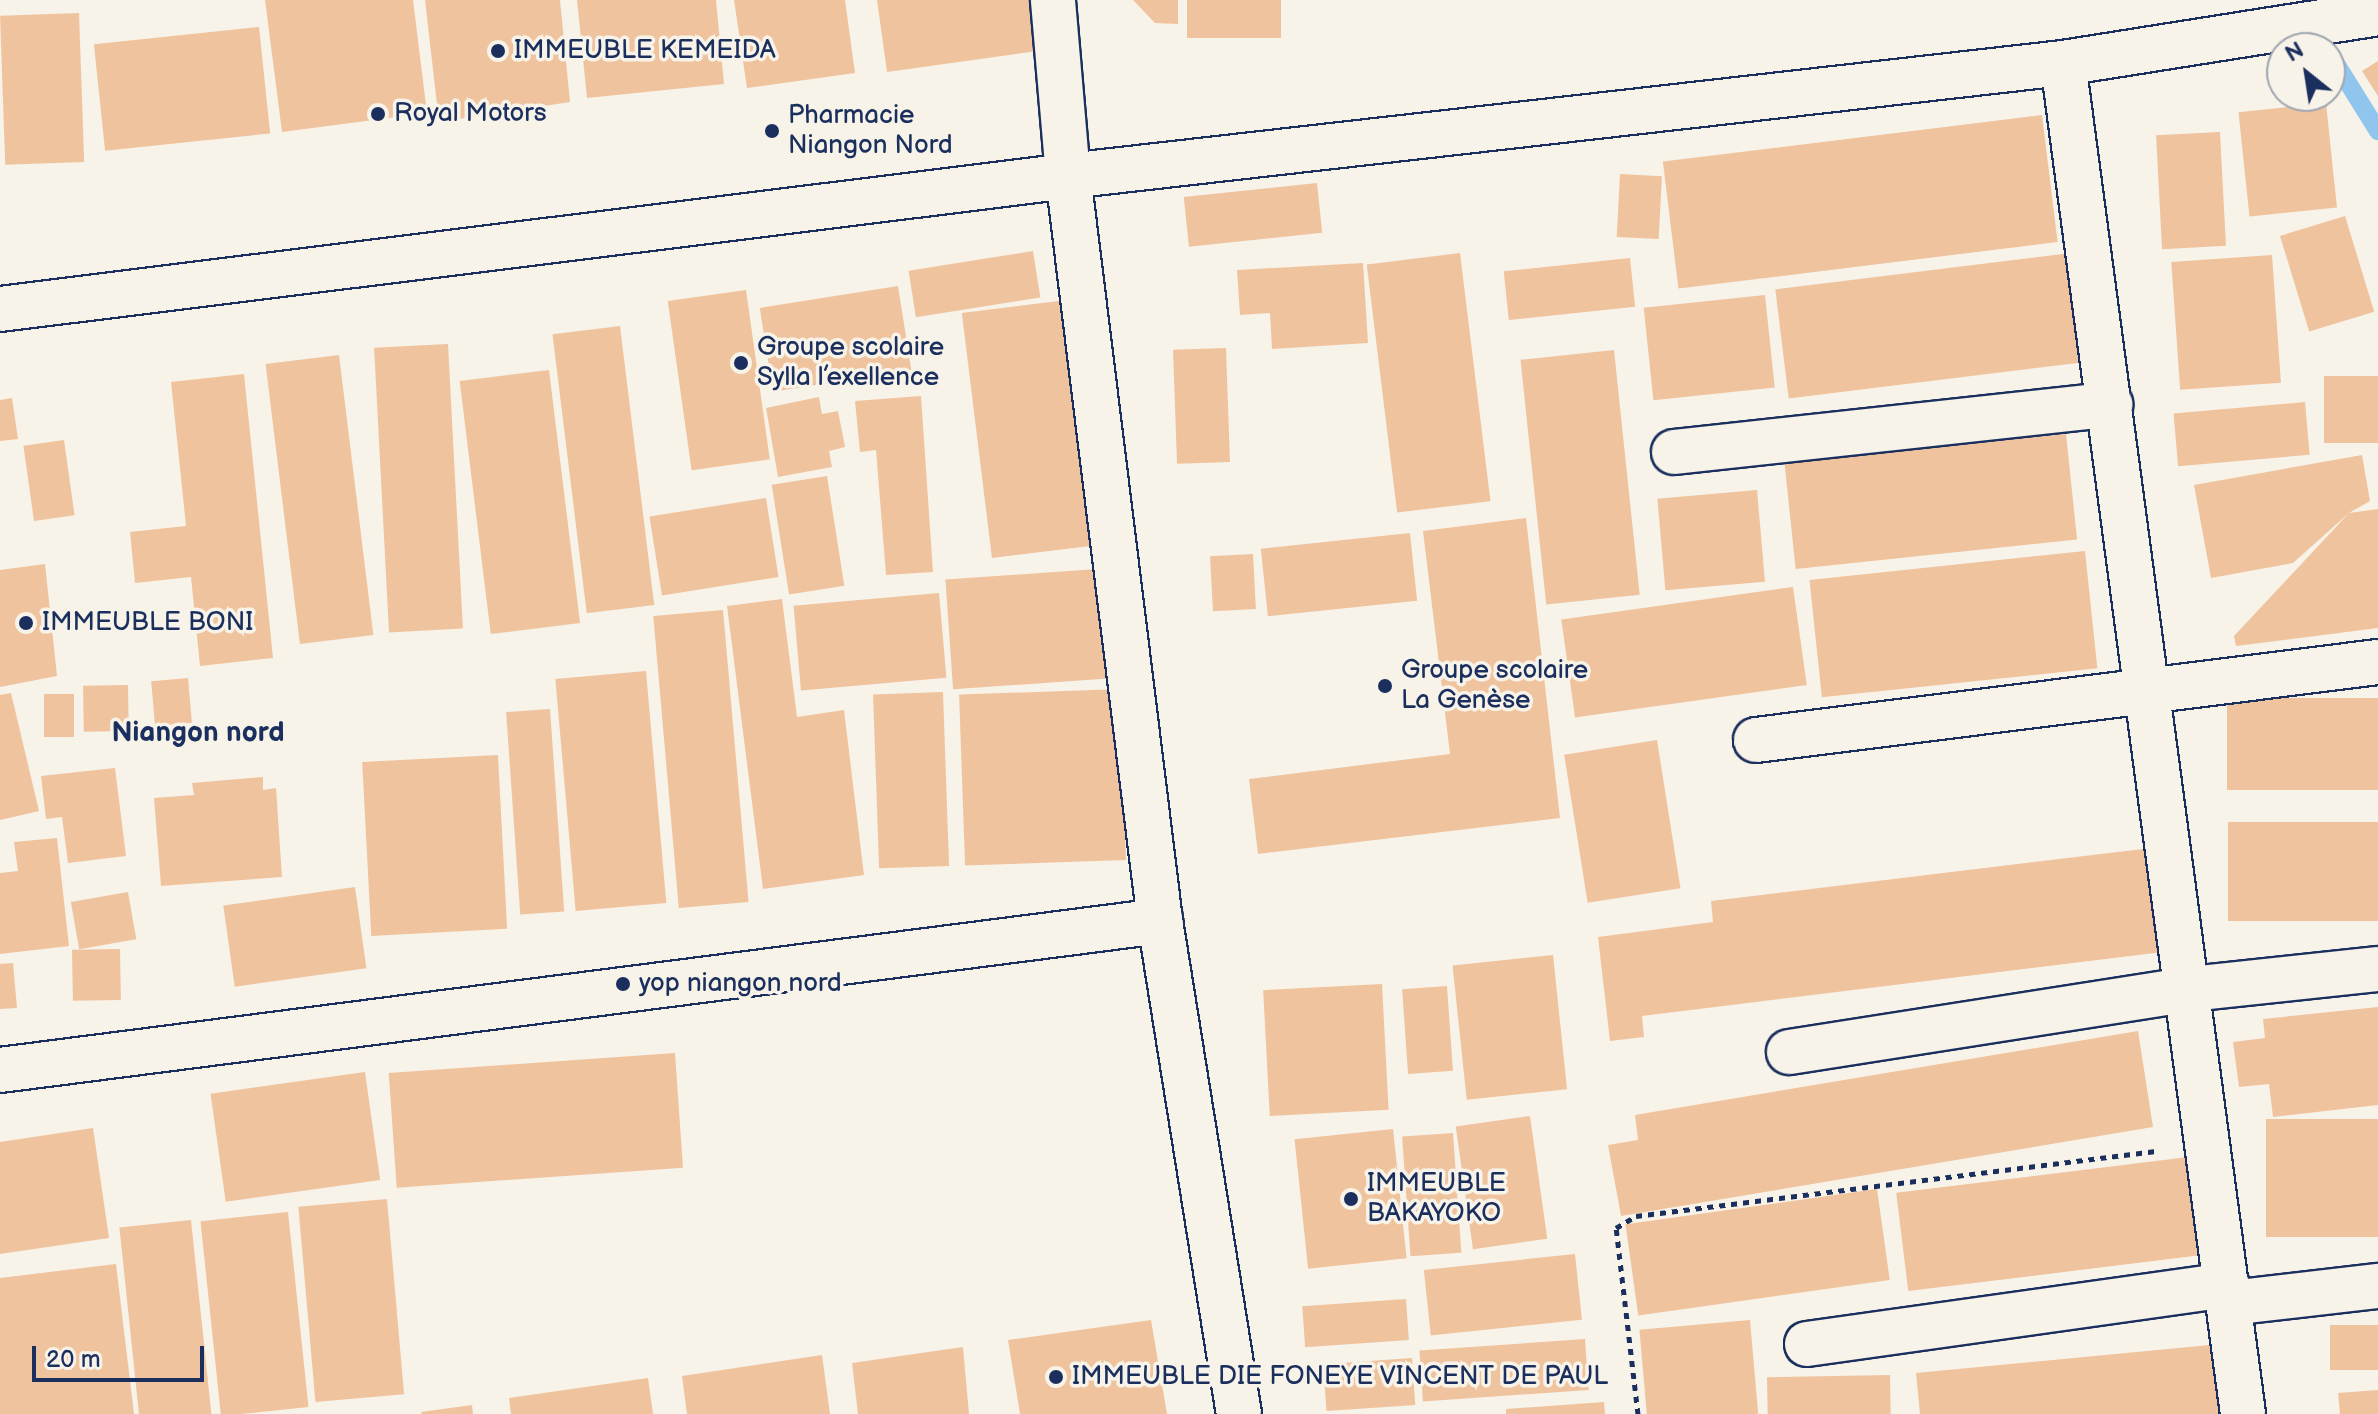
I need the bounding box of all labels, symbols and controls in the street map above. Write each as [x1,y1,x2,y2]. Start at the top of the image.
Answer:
north arrow [2266,32,2346,112]
place label: IMMEUBLE KEMEIDA [514,35,776,67]
text: N [2281,37,2309,68]
marker: IMMEUBLE KEMEIDA [489,42,507,60]
place label: Royal Motors [394,98,547,130]
place label: Pharmacie Niangon Nord [788,100,953,162]
marker: Royal Motors [369,105,387,123]
marker: Pharmacie Niangon Nord [763,122,781,140]
place label: Groupe scolaire Sylla l’exellence [757,332,944,394]
marker: Groupe scolaire Sylla l’exellence [732,354,750,372]
place label: IMMEUBLE BONI [42,607,253,639]
marker: IMMEUBLE BONI [17,614,35,632]
place label: Groupe scolaire La Genèse [1401,655,1588,716]
marker: Groupe scolaire La Genèse [1376,677,1394,695]
district label: Niangon nord [111,716,285,750]
place label: yop niangon nord [639,968,842,1000]
marker: yop niangon nord [614,975,632,993]
place label: IMMEUBLE BAKAYOKO [1367,1168,1506,1230]
marker: IMMEUBLE BAKAYOKO [1342,1190,1360,1208]
scale bar [36,1330,208,1380]
text: 20 m [46,1345,101,1374]
place label: IMMEUBLE DIE FONEYE VINCENT DE PAUL [1072,1361,1609,1393]
marker: IMMEUBLE DIE FONEYE VINCENT DE PAUL [1047,1368,1065,1386]

